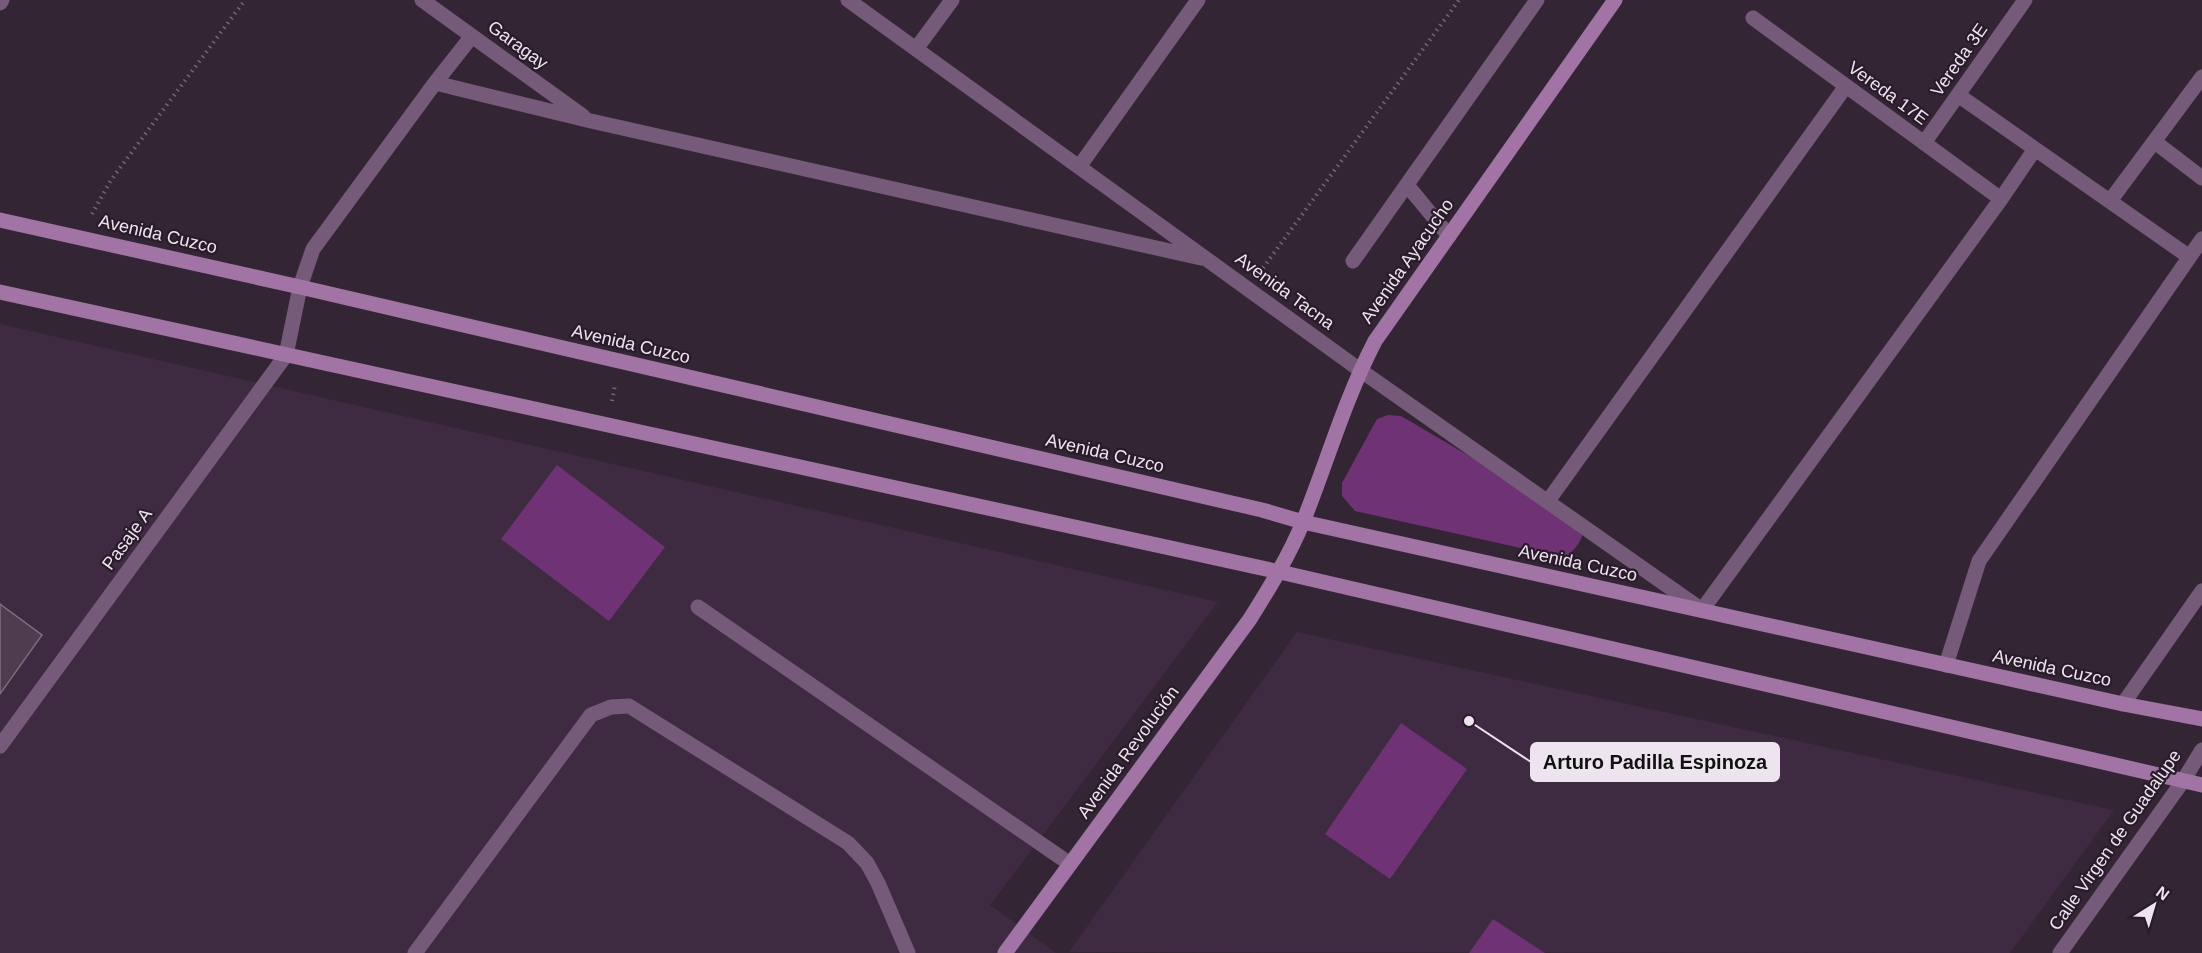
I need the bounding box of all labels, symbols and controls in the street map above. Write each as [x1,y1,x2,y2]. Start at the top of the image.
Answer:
street label: Garagay [484,17,552,73]
street label: Vereda 3E [1927,20,1991,100]
street label: Vereda 17E [1844,57,1932,129]
street label: Avenida Ayacucho [1357,195,1457,327]
street label: Avenida Cuzco [97,211,219,257]
street label: Avenida Tacna [1232,248,1339,334]
street label: Avenida Cuzco [570,321,692,367]
street label: Avenida Cuzco [1044,430,1166,476]
street label: Pasaje A [98,504,156,574]
street label: Avenida Cuzco [1517,541,1639,585]
street label: Avenida Cuzco [1991,646,2113,690]
street label: Avenida Revolución [1073,682,1183,822]
callout: Arturo Padilla Espinoza [1531,743,1779,781]
street label: Calle Virgen de Guadalupe [2045,746,2185,934]
text: Arturo Padilla Espinoza [1543,751,1768,773]
north arrow [2124,875,2184,935]
text: N [2153,883,2172,904]

